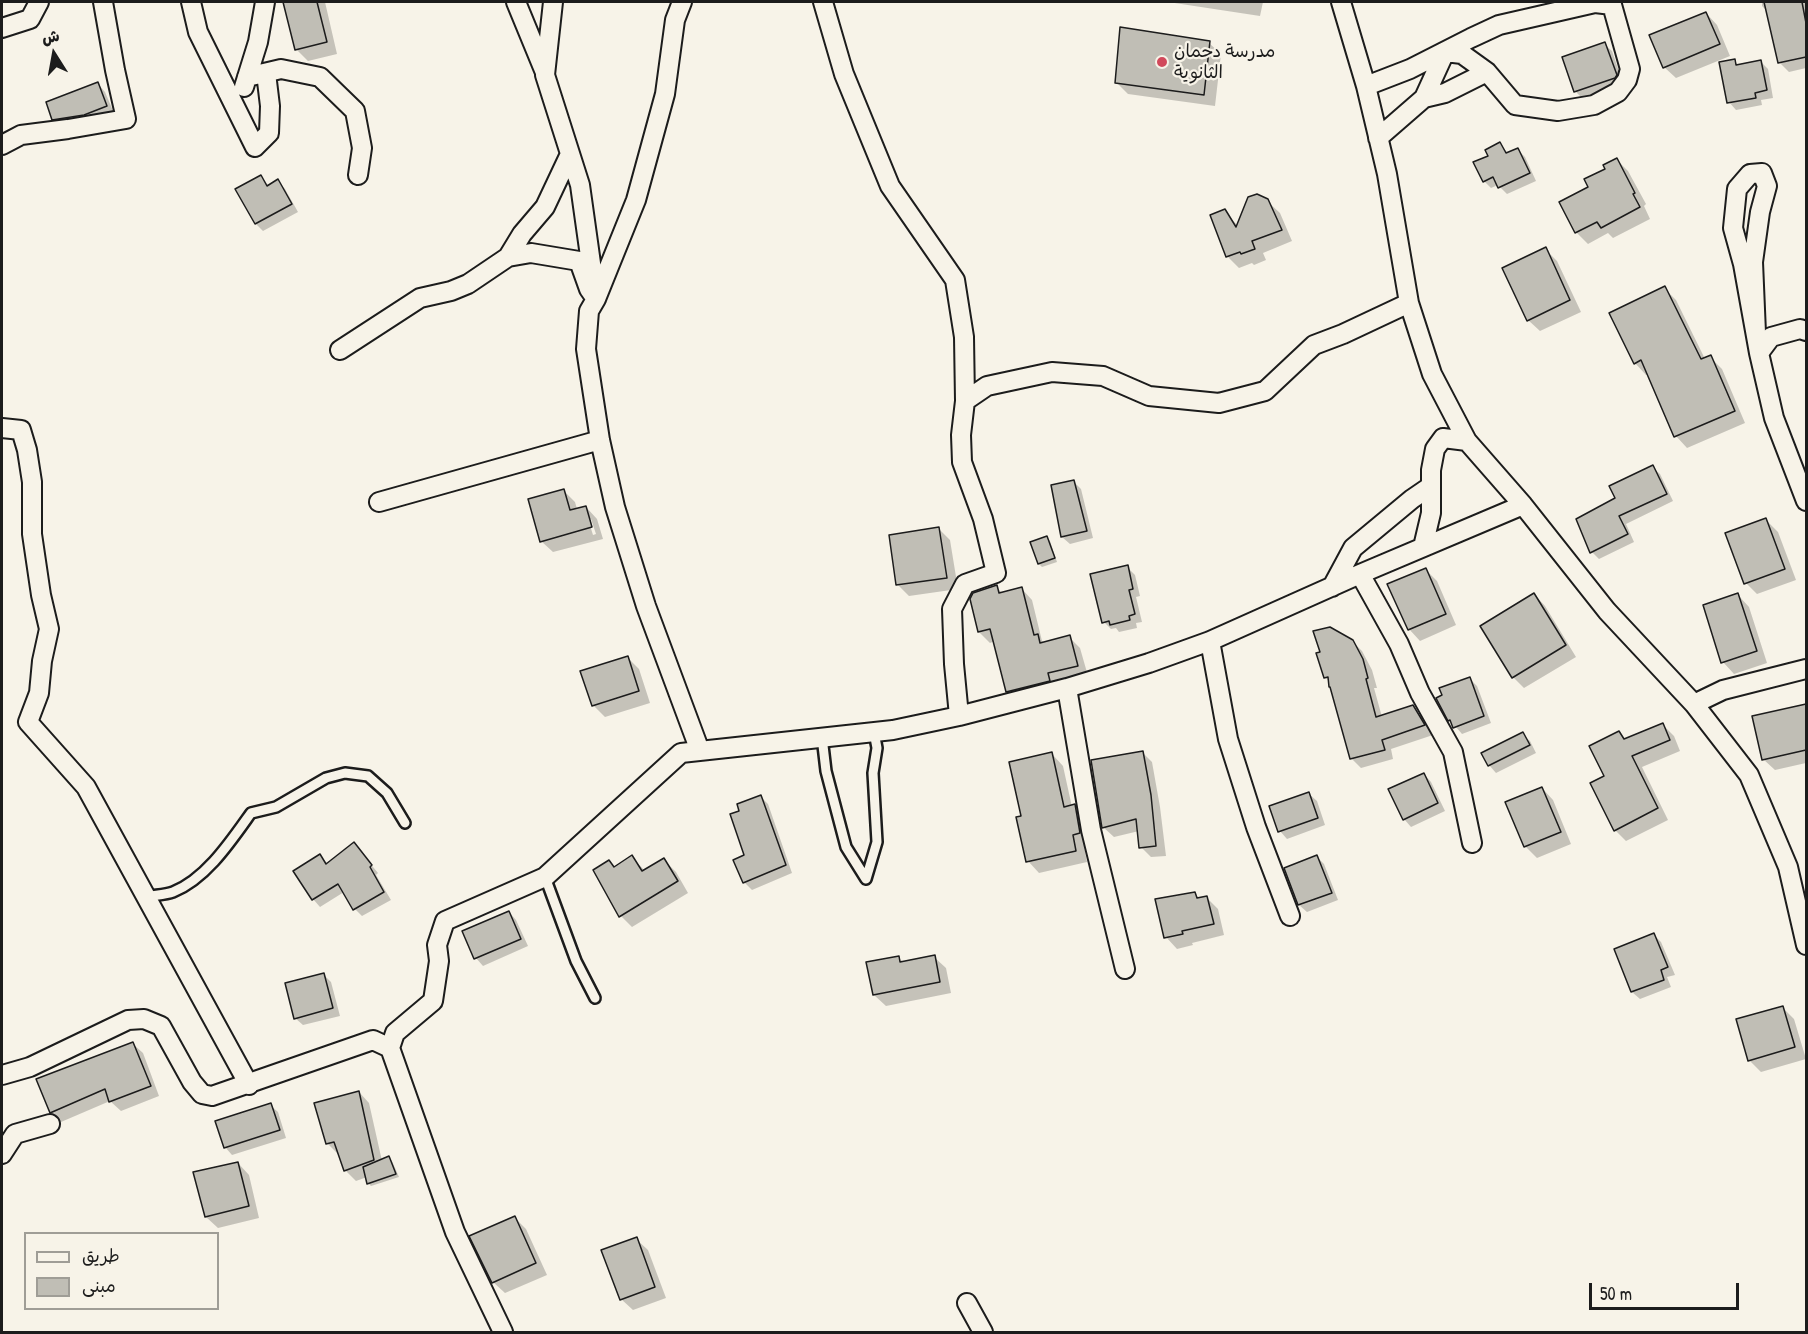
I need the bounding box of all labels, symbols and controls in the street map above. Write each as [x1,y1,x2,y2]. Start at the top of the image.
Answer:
north arrow [24,24,84,84]
text: ش [40,24,61,49]
place label: مدرسة دحمان الثانوية [1174,41,1275,84]
marker: مدرسة دحمان الثانوية [1155,55,1169,69]
legend [24,1232,219,1310]
text: طريق [82,1243,120,1268]
scale bar [1592,1271,1742,1309]
text: مبنى [82,1273,116,1298]
text: 50 m [1600,1281,1632,1306]

